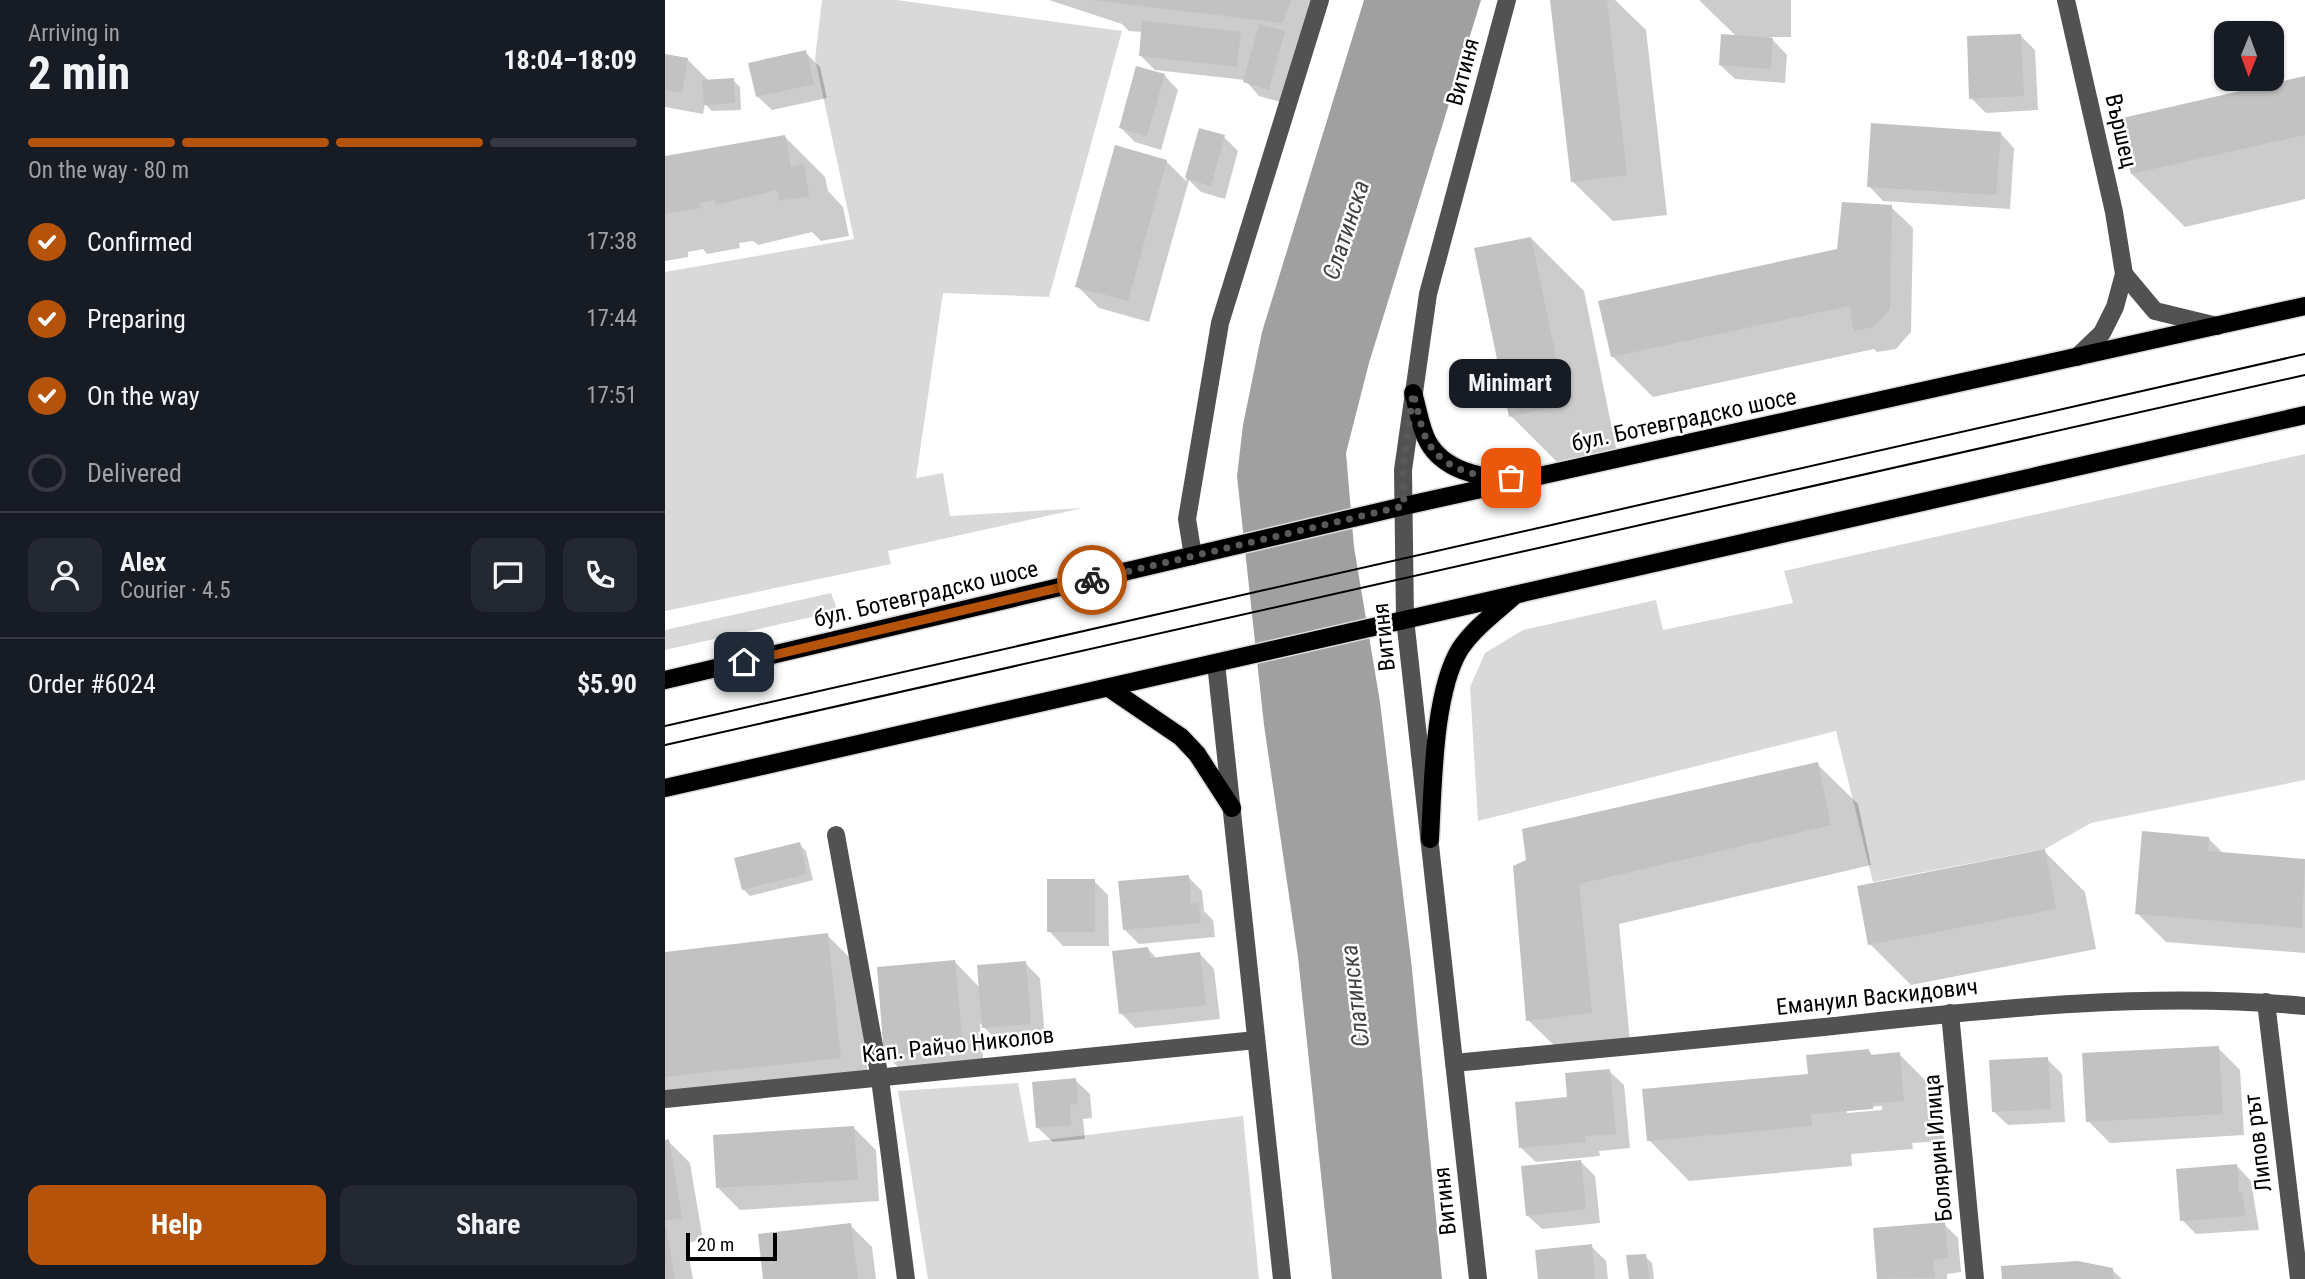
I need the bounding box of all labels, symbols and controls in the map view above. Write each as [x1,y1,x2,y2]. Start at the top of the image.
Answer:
text: Arriving in [28,20,120,47]
north arrow [2214,21,2284,91]
map controls [2214,21,2284,91]
street label: Витиня [1441,35,1485,109]
text: 18:04–18:09 [503,45,637,75]
text: 2 min [28,46,130,100]
street label: Вършец [2099,91,2143,171]
text: On the way · 80 m [28,157,189,184]
water label: Слатинска [1317,177,1375,283]
icon: check [28,223,66,261]
text: Confirmed [87,227,193,257]
text: 17:38 [586,228,637,255]
icon: check [28,300,66,338]
text: Preparing [87,304,186,334]
text: 17:44 [586,305,637,332]
callout: Minimart [1450,359,1572,408]
text: Minimart [1468,370,1552,397]
icon: check [28,377,66,415]
text: On the way [87,381,200,411]
text: 17:51 [586,382,637,409]
street label: бул. Ботевградско шосе [1569,383,1799,457]
pin [1481,448,1541,508]
text: Delivered [87,458,182,488]
icon: bag [1492,459,1530,497]
button: person [28,538,102,612]
button: chat [471,538,545,612]
button: phone [563,538,637,612]
courier [1057,545,1127,615]
text: Alex [120,547,166,577]
street label: бул. Ботевградско шосе [811,555,1041,633]
icon: bike [1073,561,1111,599]
text: Courier · 4.5 [120,577,231,604]
street label: Витиня [1367,601,1401,673]
pin [714,632,774,692]
icon: home [725,643,763,681]
text: Order #6024 [28,669,156,699]
text: $5.90 [577,669,637,699]
water label: Слатинска [1335,943,1375,1049]
street label: Емануил Васкидович [1775,973,1979,1021]
street label: Кап. Райчо Николов [861,1021,1055,1069]
street label: Болярин Илица [1918,1073,1958,1223]
street label: Липов рът [2239,1092,2277,1194]
street label: Витиня [1428,1165,1462,1237]
button: Help [28,1185,326,1265]
button: Share [340,1185,637,1265]
scale bar [686,1230,777,1262]
text: 20 m [697,1233,734,1256]

